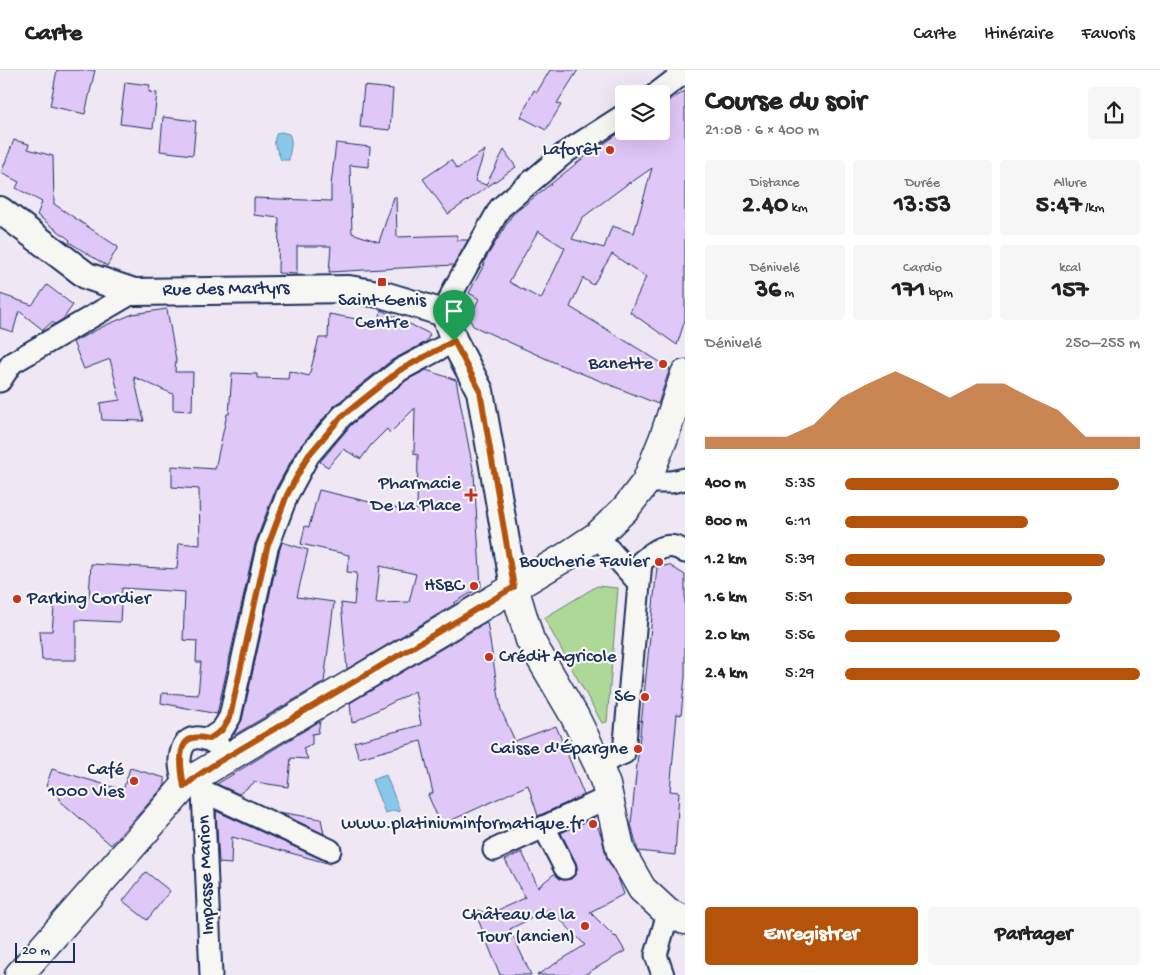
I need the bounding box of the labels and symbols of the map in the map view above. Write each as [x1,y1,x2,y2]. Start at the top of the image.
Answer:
place label: Laforêt [543,139,602,162]
marker: Laforêt [604,144,616,156]
marker: Saint-Genis Centre [376,276,388,288]
street label: Rue des Martyrs [162,277,291,303]
place label: Saint-Genis Centre [338,290,427,335]
pin [433,290,475,341]
place label: Banette [588,353,653,376]
marker: Banette [657,358,669,370]
place label: Pharmacie De La Place [369,473,461,518]
marker: Pharmacie De La Place [465,489,477,501]
place label: Boucherie Favier [519,551,651,574]
marker: Boucherie Favier [653,556,665,568]
place label: HSBC [424,575,466,598]
marker: HSBC [468,580,480,592]
place label: Parking Cordier [26,588,153,611]
marker: Parking Cordier [11,593,23,605]
place label: Crédit Agricole [499,646,617,669]
marker: Crédit Agricole [483,651,495,663]
place label: SG [614,686,636,709]
marker: SG [639,691,651,703]
place label: Caisse d'Épargne [491,738,628,761]
marker: Caisse d'Épargne [632,743,644,755]
place label: Café 1000 Vies [47,759,125,804]
marker: Café 1000 Vies [128,775,140,787]
place label: www.platiniuminformatique.fr [341,813,585,836]
street label: Impasse Marion [193,815,221,935]
marker: www.platiniuminformatique.fr [587,818,599,830]
place label: Château de la Tour (ancien) [462,904,576,949]
marker: Château de la Tour (ancien) [579,920,591,932]
scale bar [15,940,75,963]

